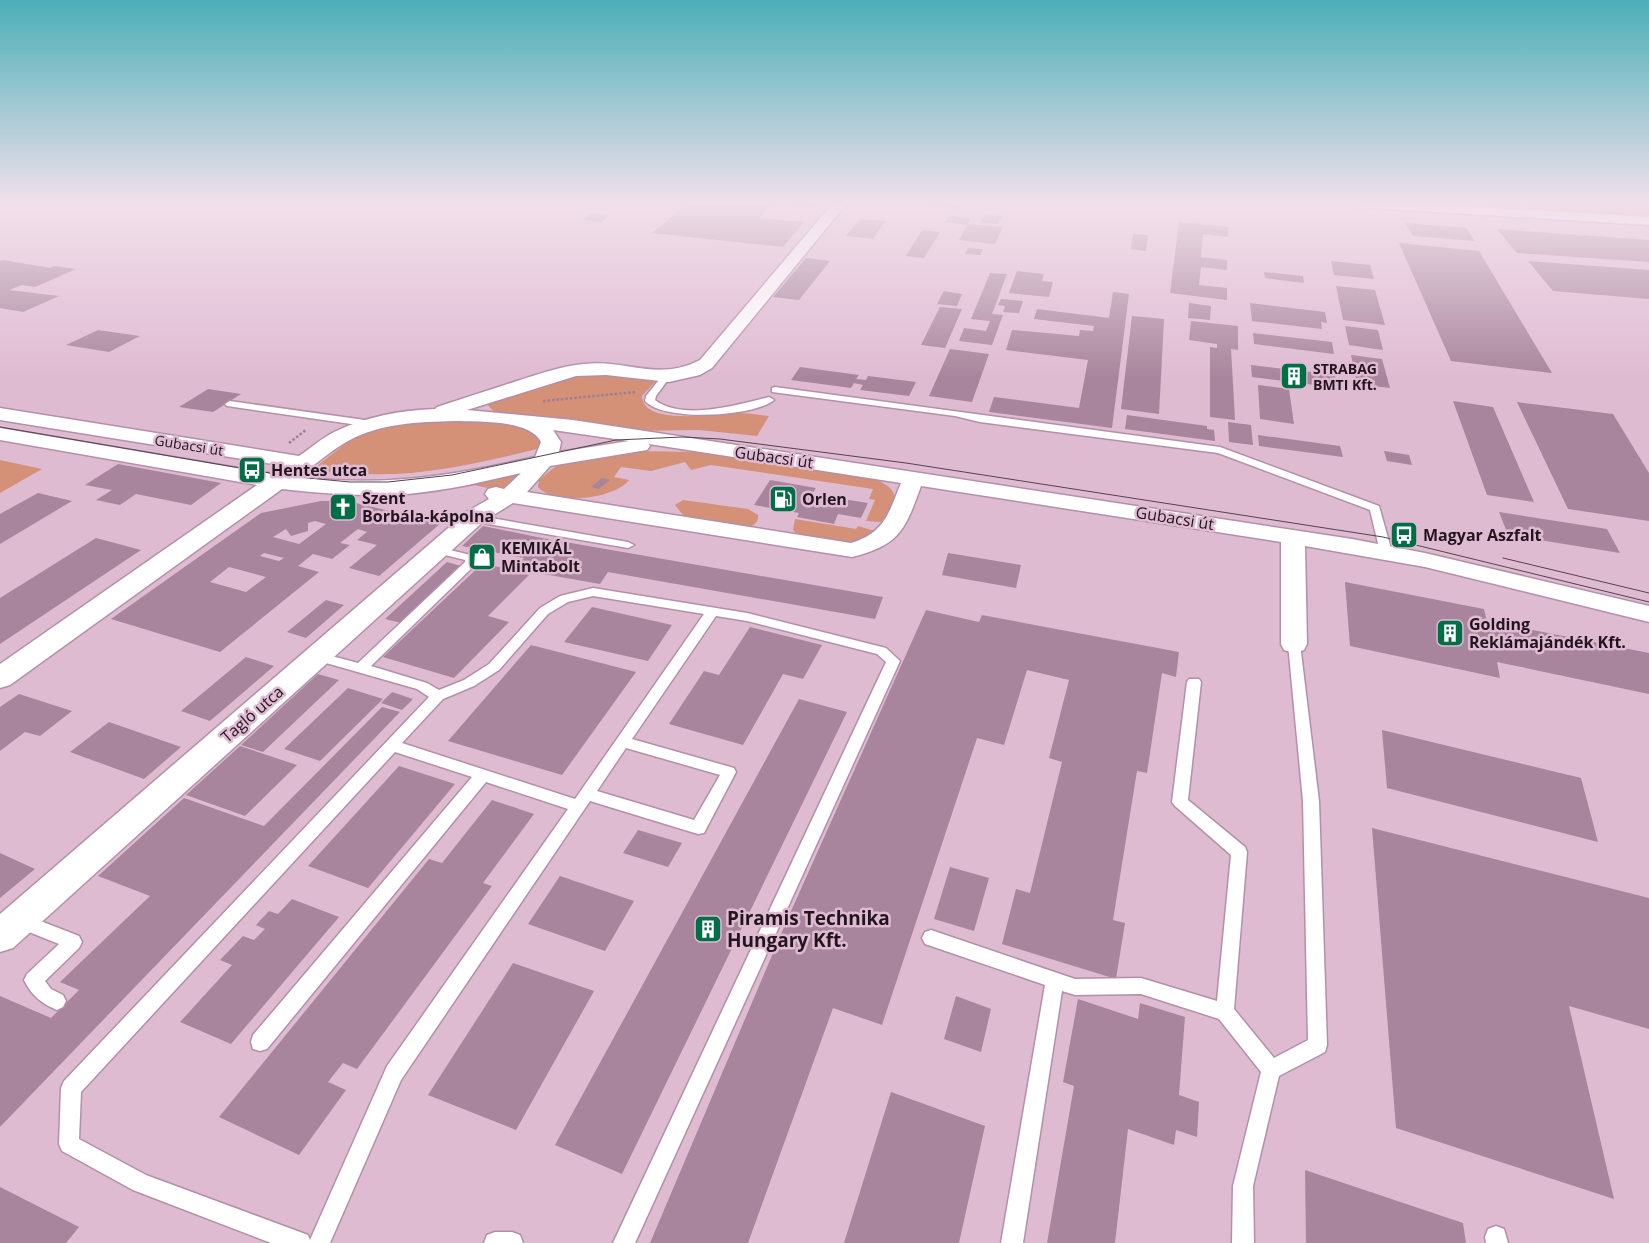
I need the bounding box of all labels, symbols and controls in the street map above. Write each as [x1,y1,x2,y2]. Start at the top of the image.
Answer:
place label: STRABAG BMTI Kft. [1313,359,1377,394]
building icon: STRABAG BMTI Kft. [1279,361,1309,391]
street label: Gubacsi út [153,430,225,460]
street label: Gubacsi út [733,441,815,473]
bus stop icon: Hentes utca [237,455,267,485]
place label: Hentes utca [271,459,367,481]
fuel station icon: Orlen [768,484,798,514]
place label: Szent Borbála-kápolna [362,487,494,527]
place label: Orlen [802,488,847,510]
church icon: Szent Borbála-kápolna [328,492,358,522]
street label: Gubacsi út [1134,501,1216,535]
bus stop icon: Magyar Aszfalt [1389,520,1419,550]
place label: Magyar Aszfalt [1423,524,1542,546]
place label: KEMIKÁL Mintabolt [501,537,580,577]
shop icon: KEMIKÁL Mintabolt [467,542,497,572]
place label: Golding Reklámajándék Kft. [1469,613,1626,653]
building icon: Golding Reklámajándék Kft. [1435,618,1465,648]
street label: Tagló utca [216,681,288,747]
place label: Piramis Technika Hungary Kft. [727,905,890,953]
building icon: Piramis Technika Hungary Kft. [693,914,723,944]

